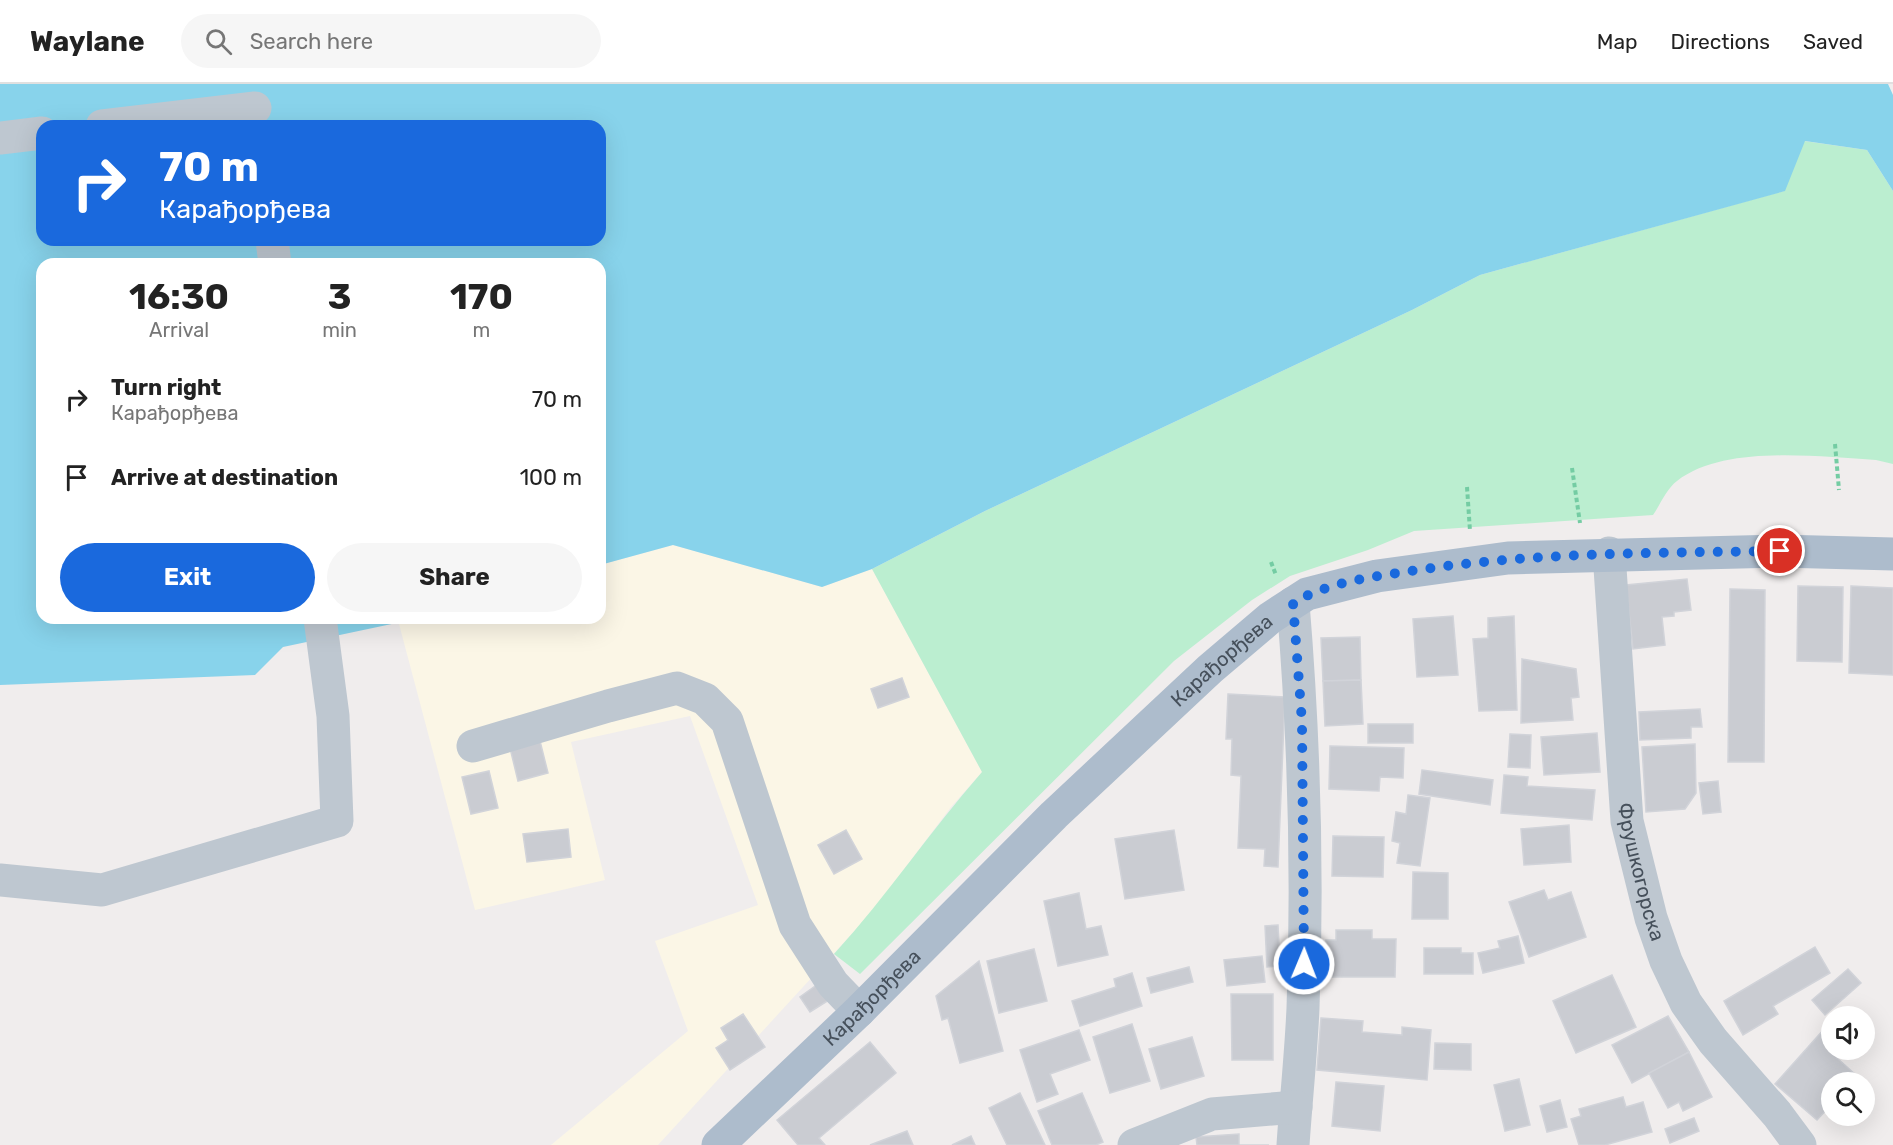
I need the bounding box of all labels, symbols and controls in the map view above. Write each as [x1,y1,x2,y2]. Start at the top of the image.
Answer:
search box [181,14,601,68]
text: Waylane [30,25,145,58]
icon: search [202,25,235,58]
text: Search here [250,28,373,55]
text: Map [1597,29,1638,54]
text: Directions [1671,29,1770,54]
text: Saved [1803,29,1863,54]
text: 70 m [159,142,259,192]
icon: right [60,144,138,222]
text: Карађорђева [159,193,331,225]
text: 16:30 [129,275,229,318]
text: 3 [328,275,351,318]
text: 170 [450,275,513,318]
text: Arrival [149,318,209,342]
text: min [322,318,357,342]
text: m [473,318,490,342]
text: Turn right [111,374,221,401]
icon: right [60,383,93,416]
text: 70 m [532,386,582,413]
text: Карађорђева [111,401,239,425]
icon: arrive [60,461,93,494]
text: Arrive at destination [111,464,338,491]
text: 100 m [520,464,582,491]
pin [1754,525,1805,576]
icon: arrive [1763,534,1796,567]
button: Exit [60,543,315,612]
button: Share [327,543,582,612]
street label: Карађорђева [1166,609,1277,712]
street label: Фрушкогорска [1614,802,1670,944]
position arrow [1272,932,1336,996]
street label: Карађорђева [818,944,926,1051]
map controls [1821,1006,1875,1126]
button: sound [1821,1006,1875,1060]
button: search [1821,1072,1875,1126]

